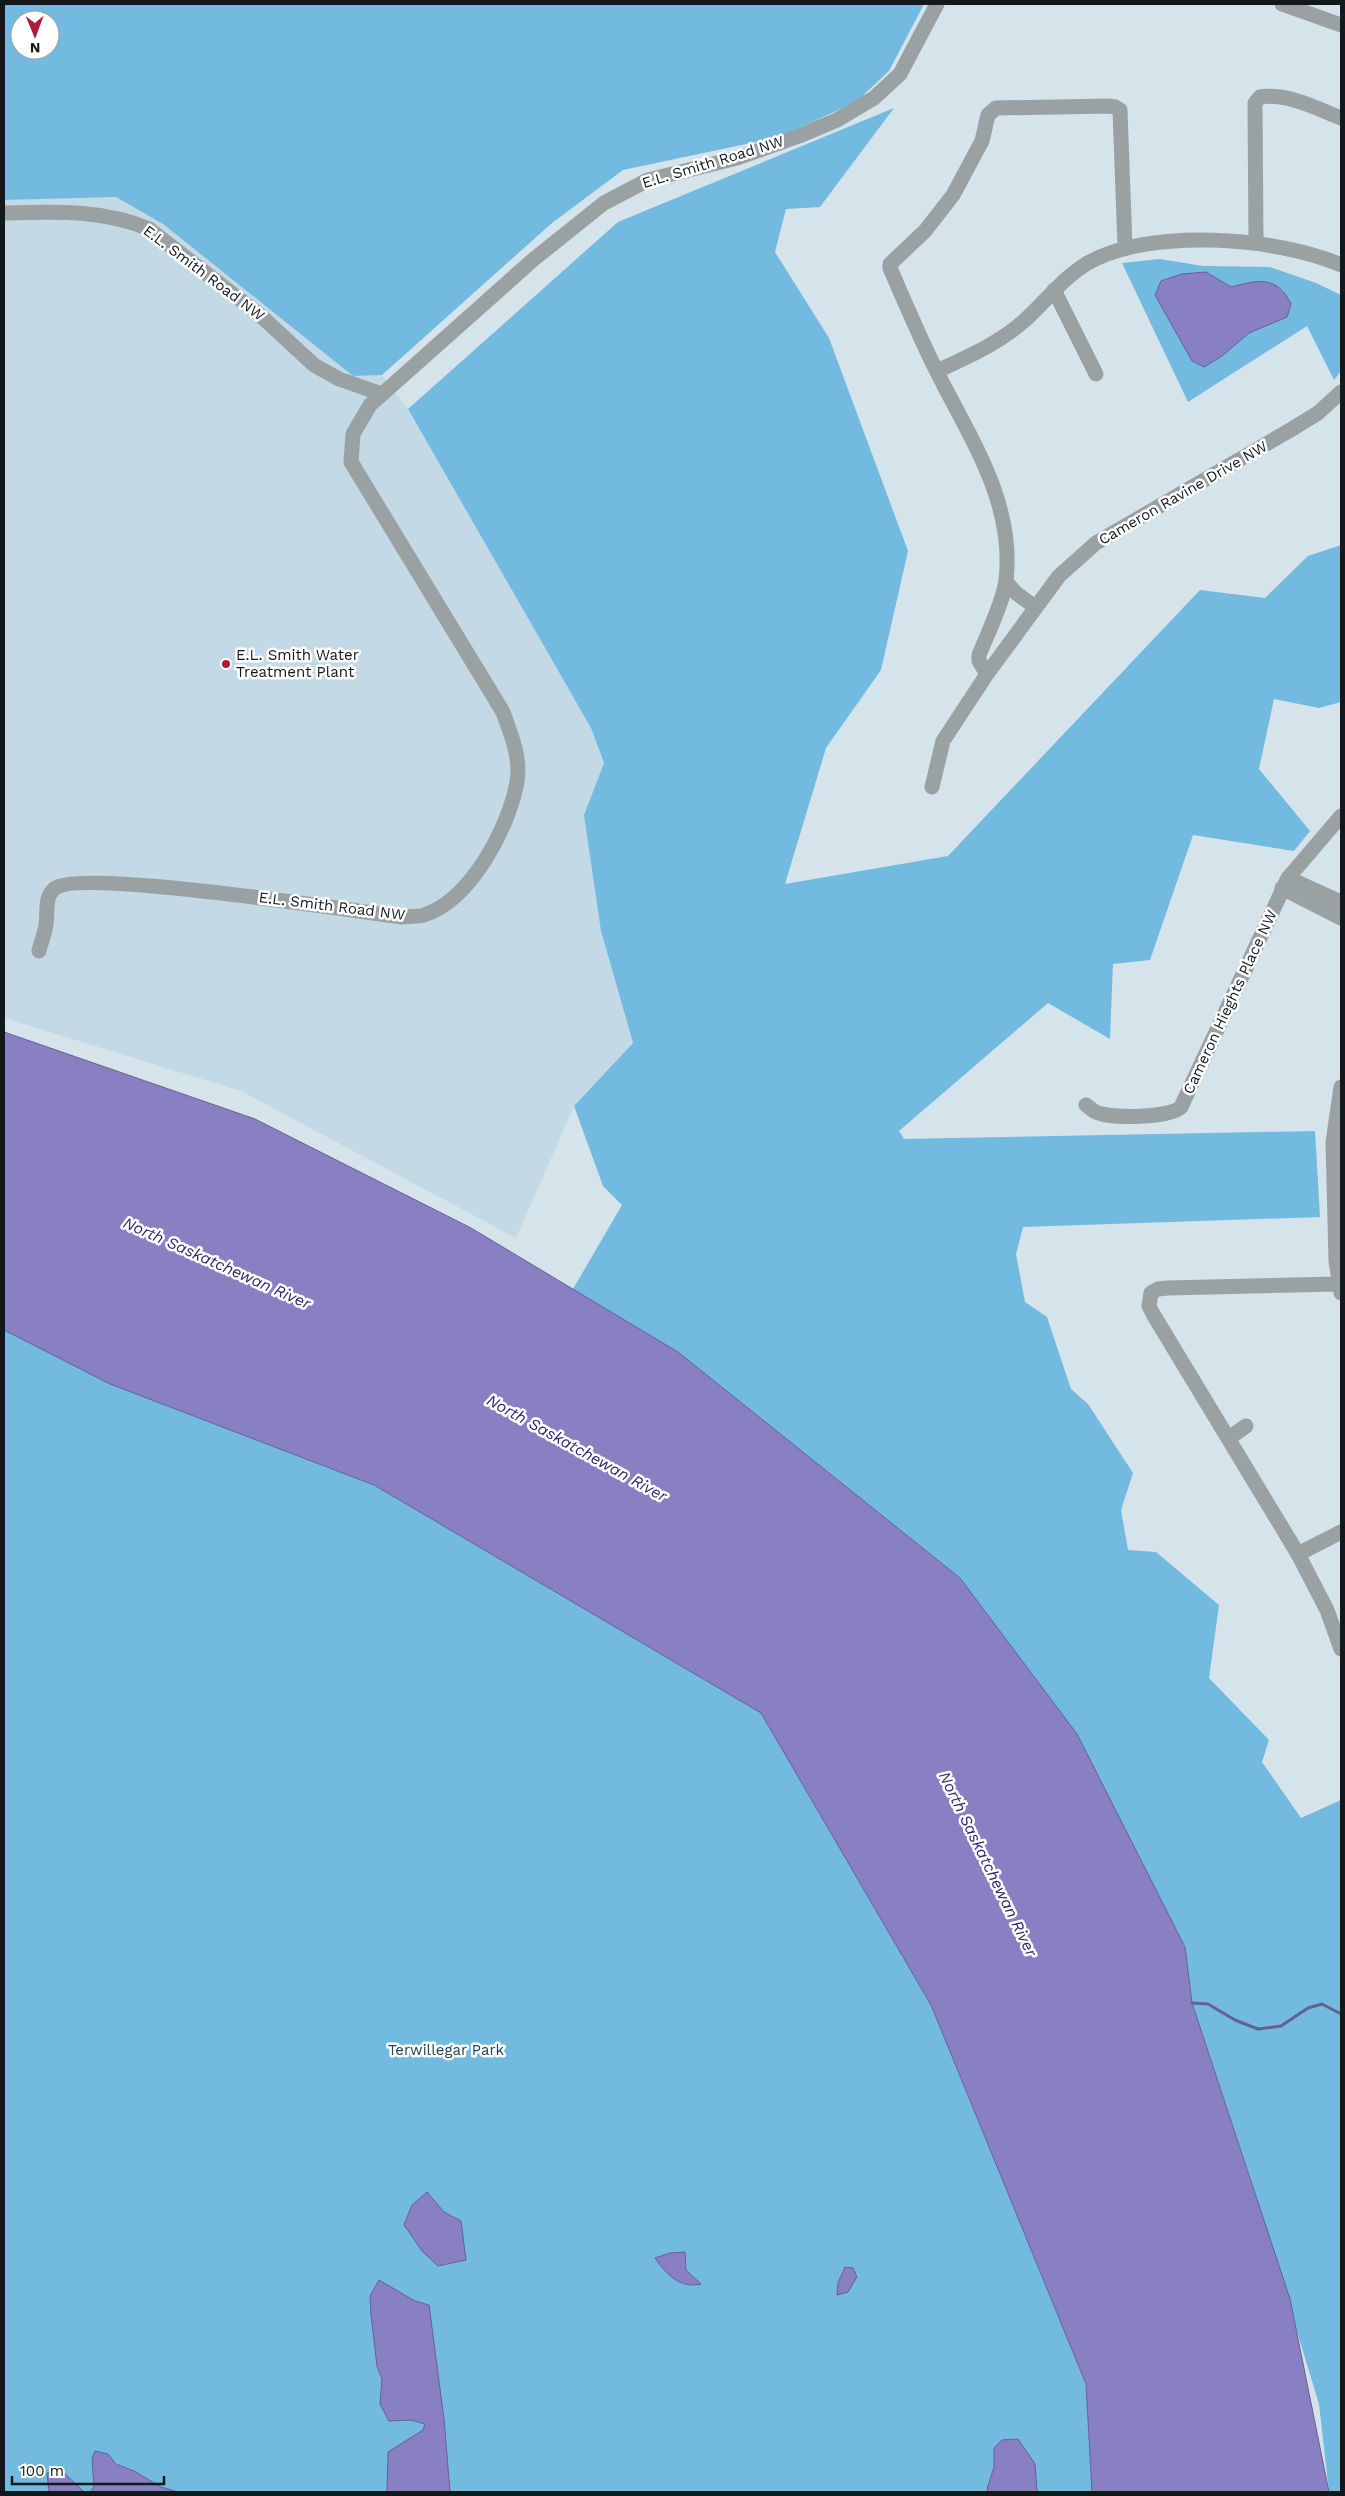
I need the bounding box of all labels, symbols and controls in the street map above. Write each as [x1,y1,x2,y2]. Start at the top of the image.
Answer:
north arrow [10,10,60,60]
text: N [30,40,41,56]
street label: E.L. Smith Road NW [640,132,786,192]
street label: E.L. Smith Road NW [140,221,268,325]
street label: Cameron Ravine Drive NW [1095,437,1271,549]
place label: E.L. Smith Water Treatment Plant [236,646,359,681]
marker: E.L. Smith Water Treatment Plant [220,658,232,670]
street label: E.L. Smith Road NW [258,888,406,924]
street label: Cameron Hieghts Place NW [1179,907,1281,1097]
water label: North Saskatchewan River [120,1213,314,1313]
water label: North Saskatchewan River [483,1390,671,1506]
water label: North Saskatchewan River [935,1768,1041,1960]
park label: Terwillegar Park [388,2041,505,2059]
scale bar [12,2454,165,2486]
text: 100 m [20,2462,64,2480]

